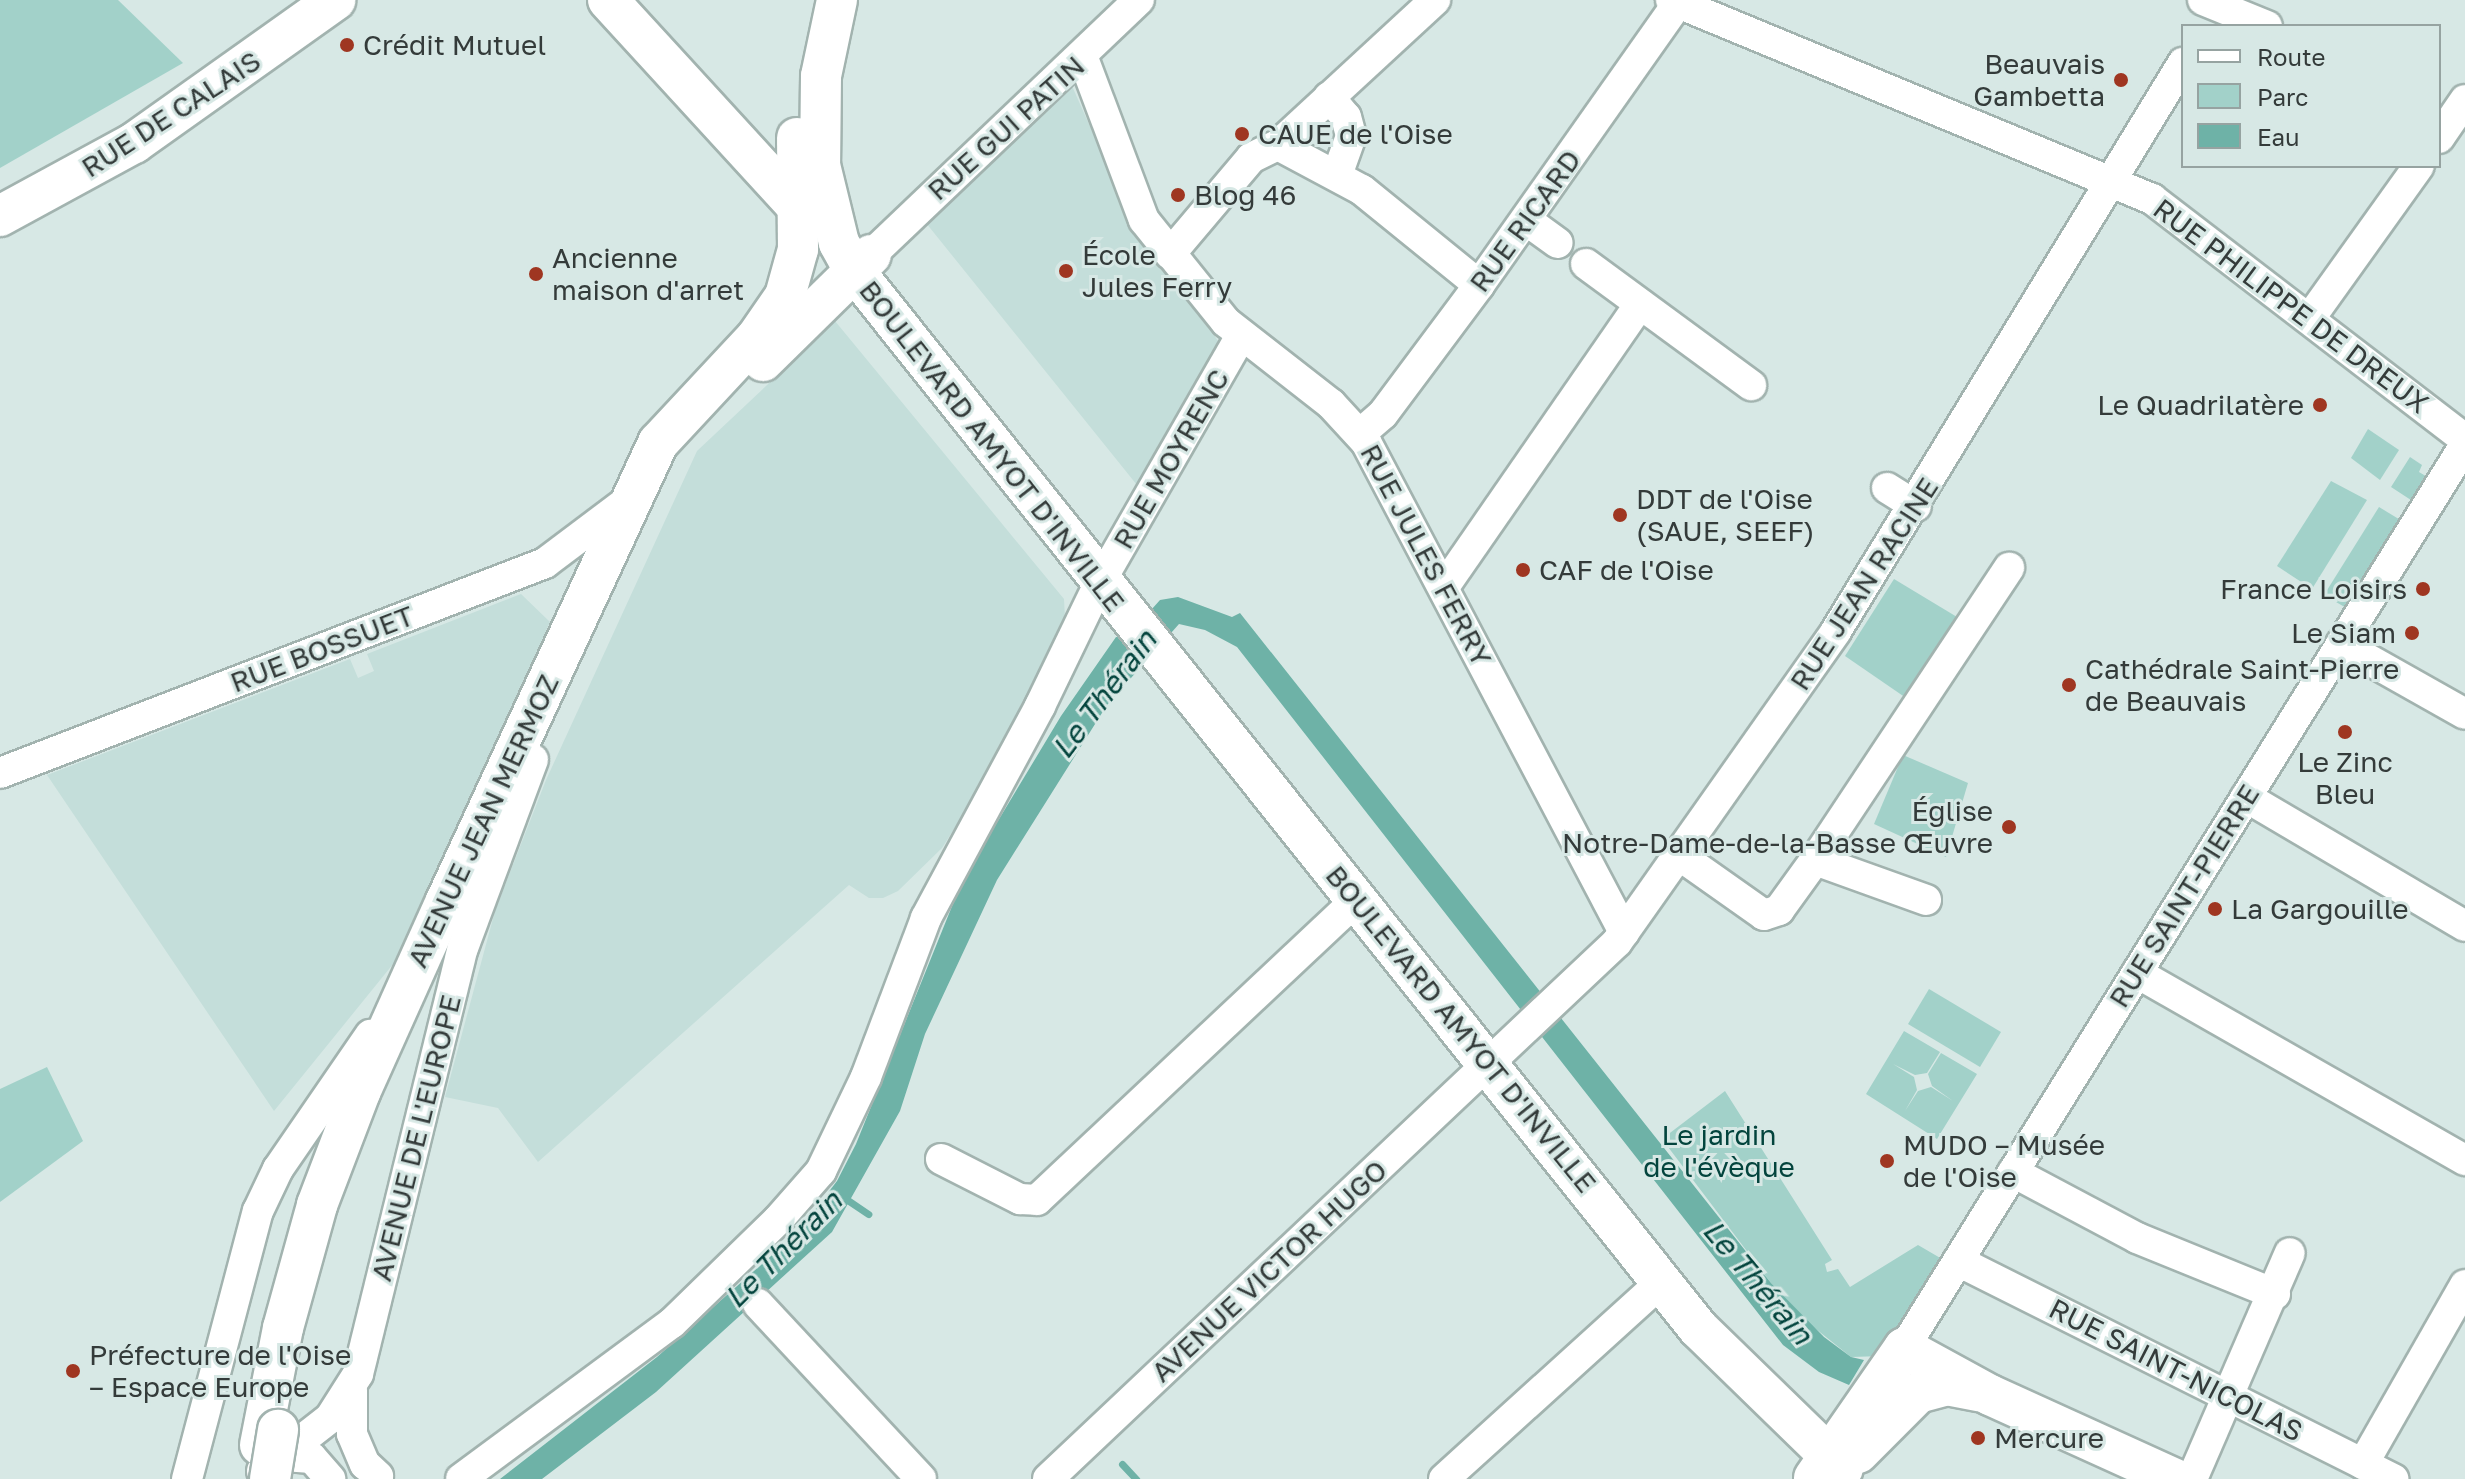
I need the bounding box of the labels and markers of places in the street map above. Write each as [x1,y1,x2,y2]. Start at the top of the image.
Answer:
place label: Crédit Mutuel [363,28,546,62]
marker: Crédit Mutuel [338,36,356,54]
place label: Beauvais Gambetta [1973,47,2105,113]
marker: Beauvais Gambetta [2112,71,2130,89]
place label: CAUE de l'Oise [1258,117,1453,151]
marker: CAUE de l'Oise [1233,125,1251,143]
place label: Blog 46 [1194,178,1296,212]
marker: Blog 46 [1169,186,1187,204]
place label: École Jules Ferry [1082,238,1232,304]
place label: Ancienne maison d'arret [552,241,744,307]
marker: École Jules Ferry [1057,262,1075,280]
marker: Ancienne maison d'arret [527,265,545,283]
place label: Le Quadrilatère [2097,388,2304,422]
marker: Le Quadrilatère [2311,396,2329,414]
place label: DDT de l'Oise (SAUE, SEEF) [1636,482,1814,548]
marker: DDT de l'Oise (SAUE, SEEF) [1611,506,1629,524]
place label: CAF de l'Oise [1539,553,1714,587]
marker: CAF de l'Oise [1514,561,1532,579]
place label: France Loisirs [2220,572,2407,606]
marker: France Loisirs [2414,580,2432,598]
place label: Le Siam [2291,616,2396,650]
marker: Le Siam [2403,624,2421,642]
place label: Cathédrale Saint-Pierre de Beauvais [2085,652,2399,718]
marker: Cathédrale Saint-Pierre de Beauvais [2060,676,2078,694]
marker: Le Zinc Bleu [2336,723,2354,741]
place label: Le Zinc Bleu [2297,745,2393,811]
place label: Église Notre-Dame-de-la-Basse Œuvre [1562,794,1993,860]
marker: Église Notre-Dame-de-la-Basse Œuvre [2000,818,2018,836]
place label: La Gargouille [2231,892,2409,926]
marker: La Gargouille [2206,900,2224,918]
place label: MUDO – Musée de l'Oise [1903,1128,2105,1194]
marker: MUDO – Musée de l'Oise [1878,1152,1896,1170]
place label: Préfecture de l'Oise – Espace Europe [89,1338,351,1404]
marker: Préfecture de l'Oise – Espace Europe [64,1362,82,1380]
place label: Mercure [1994,1421,2104,1455]
marker: Mercure [1969,1429,1987,1447]

